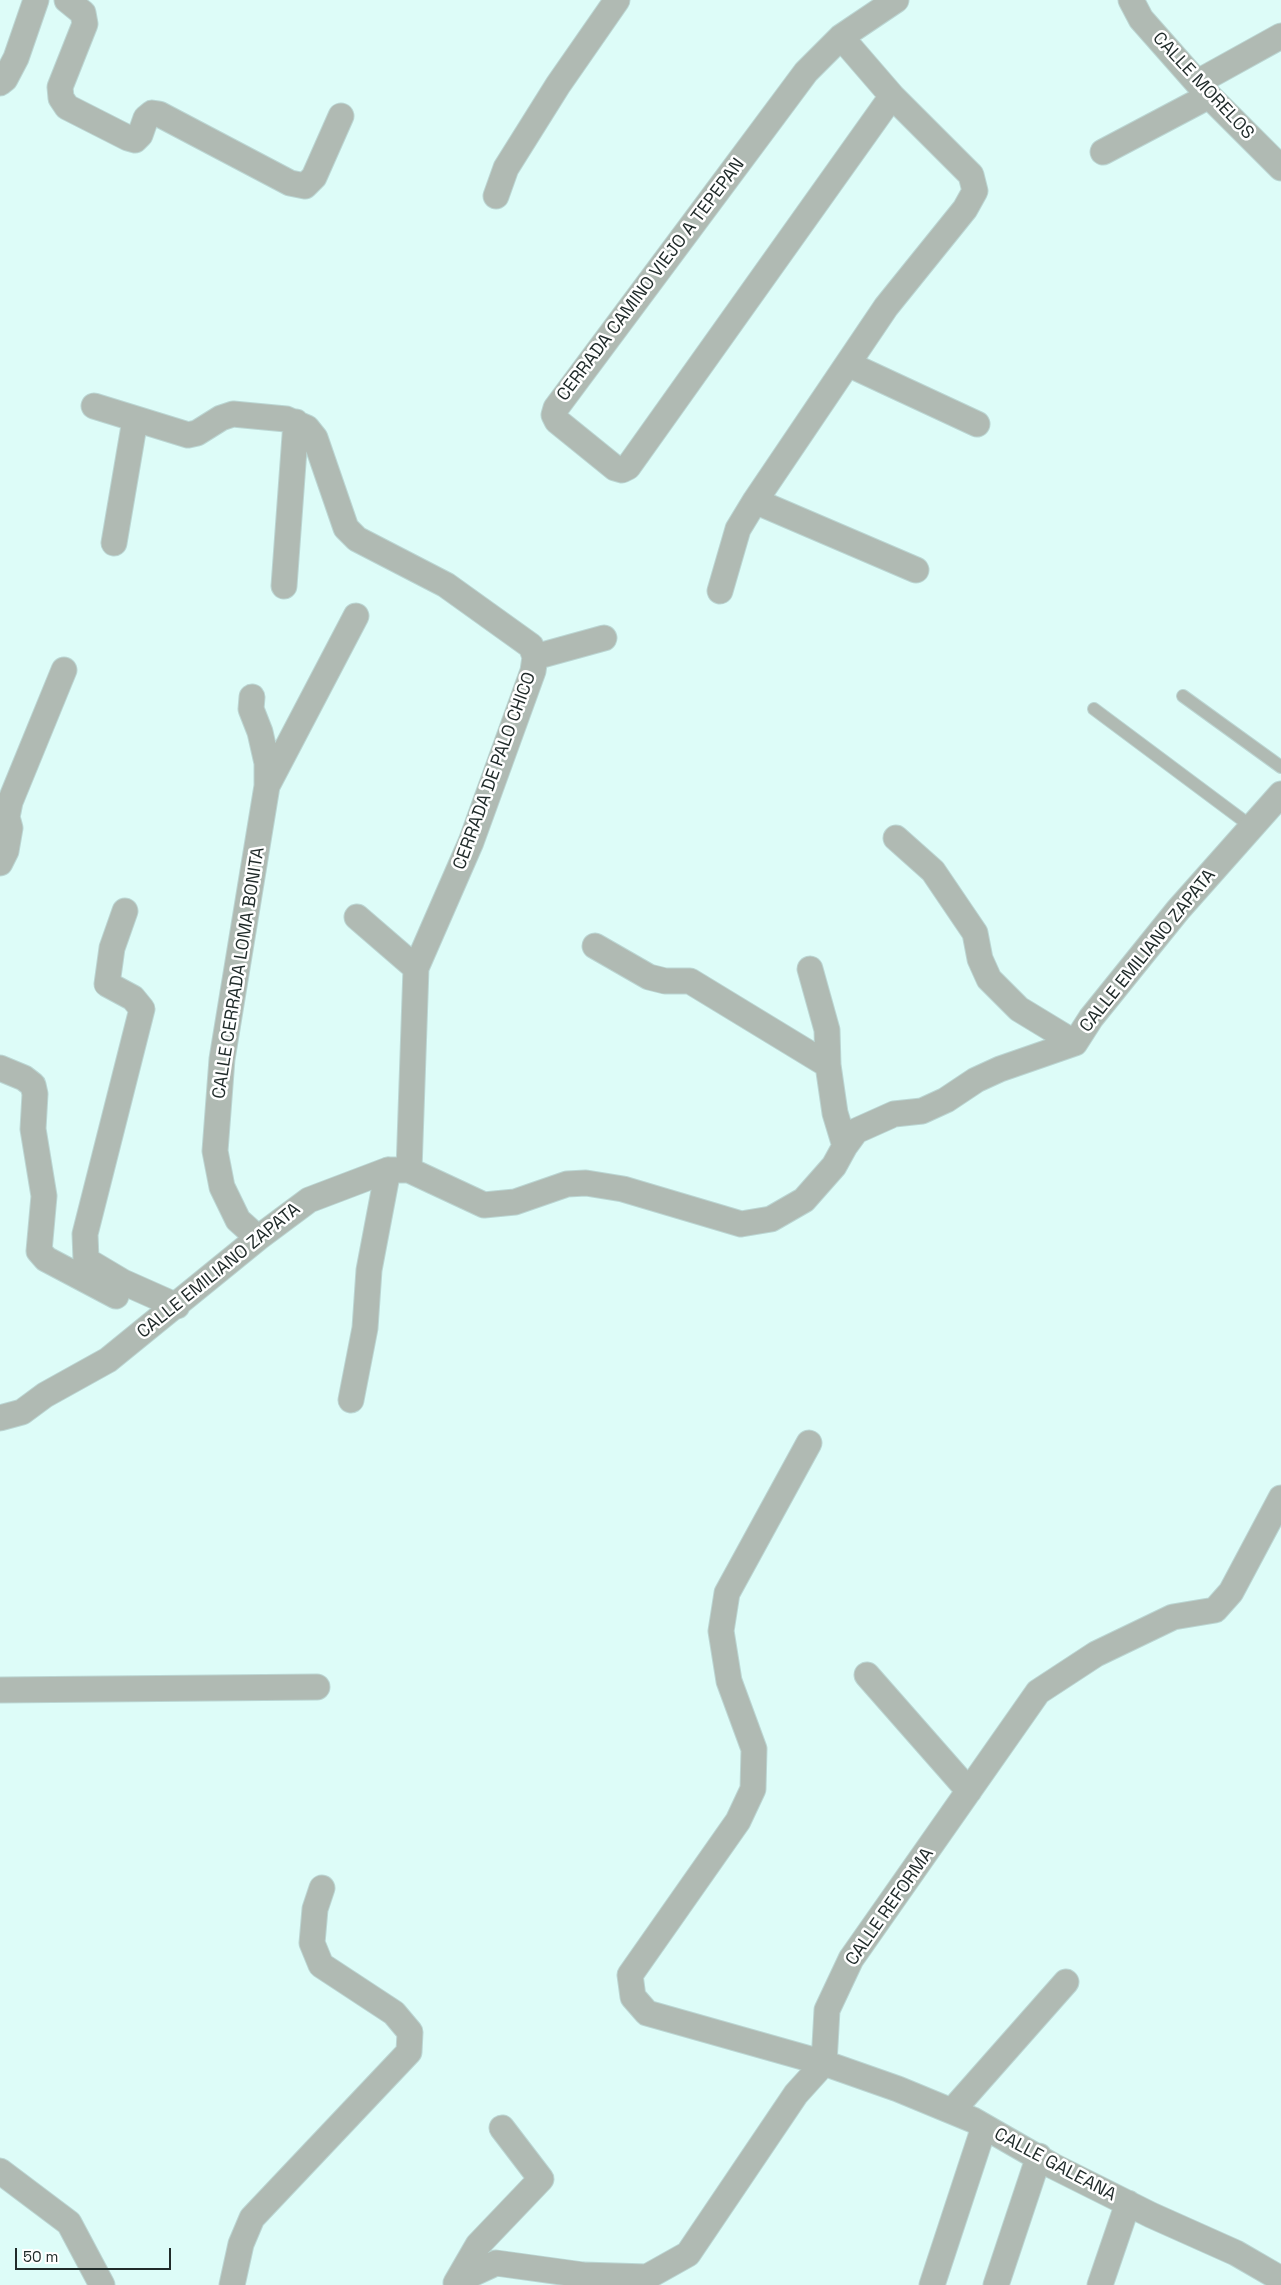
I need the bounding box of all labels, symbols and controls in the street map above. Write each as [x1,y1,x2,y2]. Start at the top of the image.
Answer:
street label: CALLE MORELOS [1148,28,1258,144]
street label: CERRADA CAMINO VIEJO A TEPEPAN [553,154,749,406]
street label: CERRADA DE PALO CHICO [449,669,541,873]
street label: CALLE CERRADA LOMA BONITA [208,846,270,1100]
street label: CALLE EMILIANO ZAPATA [1076,865,1220,1037]
street label: CALLE EMILIANO ZAPATA [133,1199,305,1343]
street label: CALLE REFORMA [841,1844,939,1970]
street label: CALLE GALEANA [990,2124,1120,2206]
scale bar [18,2238,174,2270]
text: 50 m [23,2247,58,2266]

